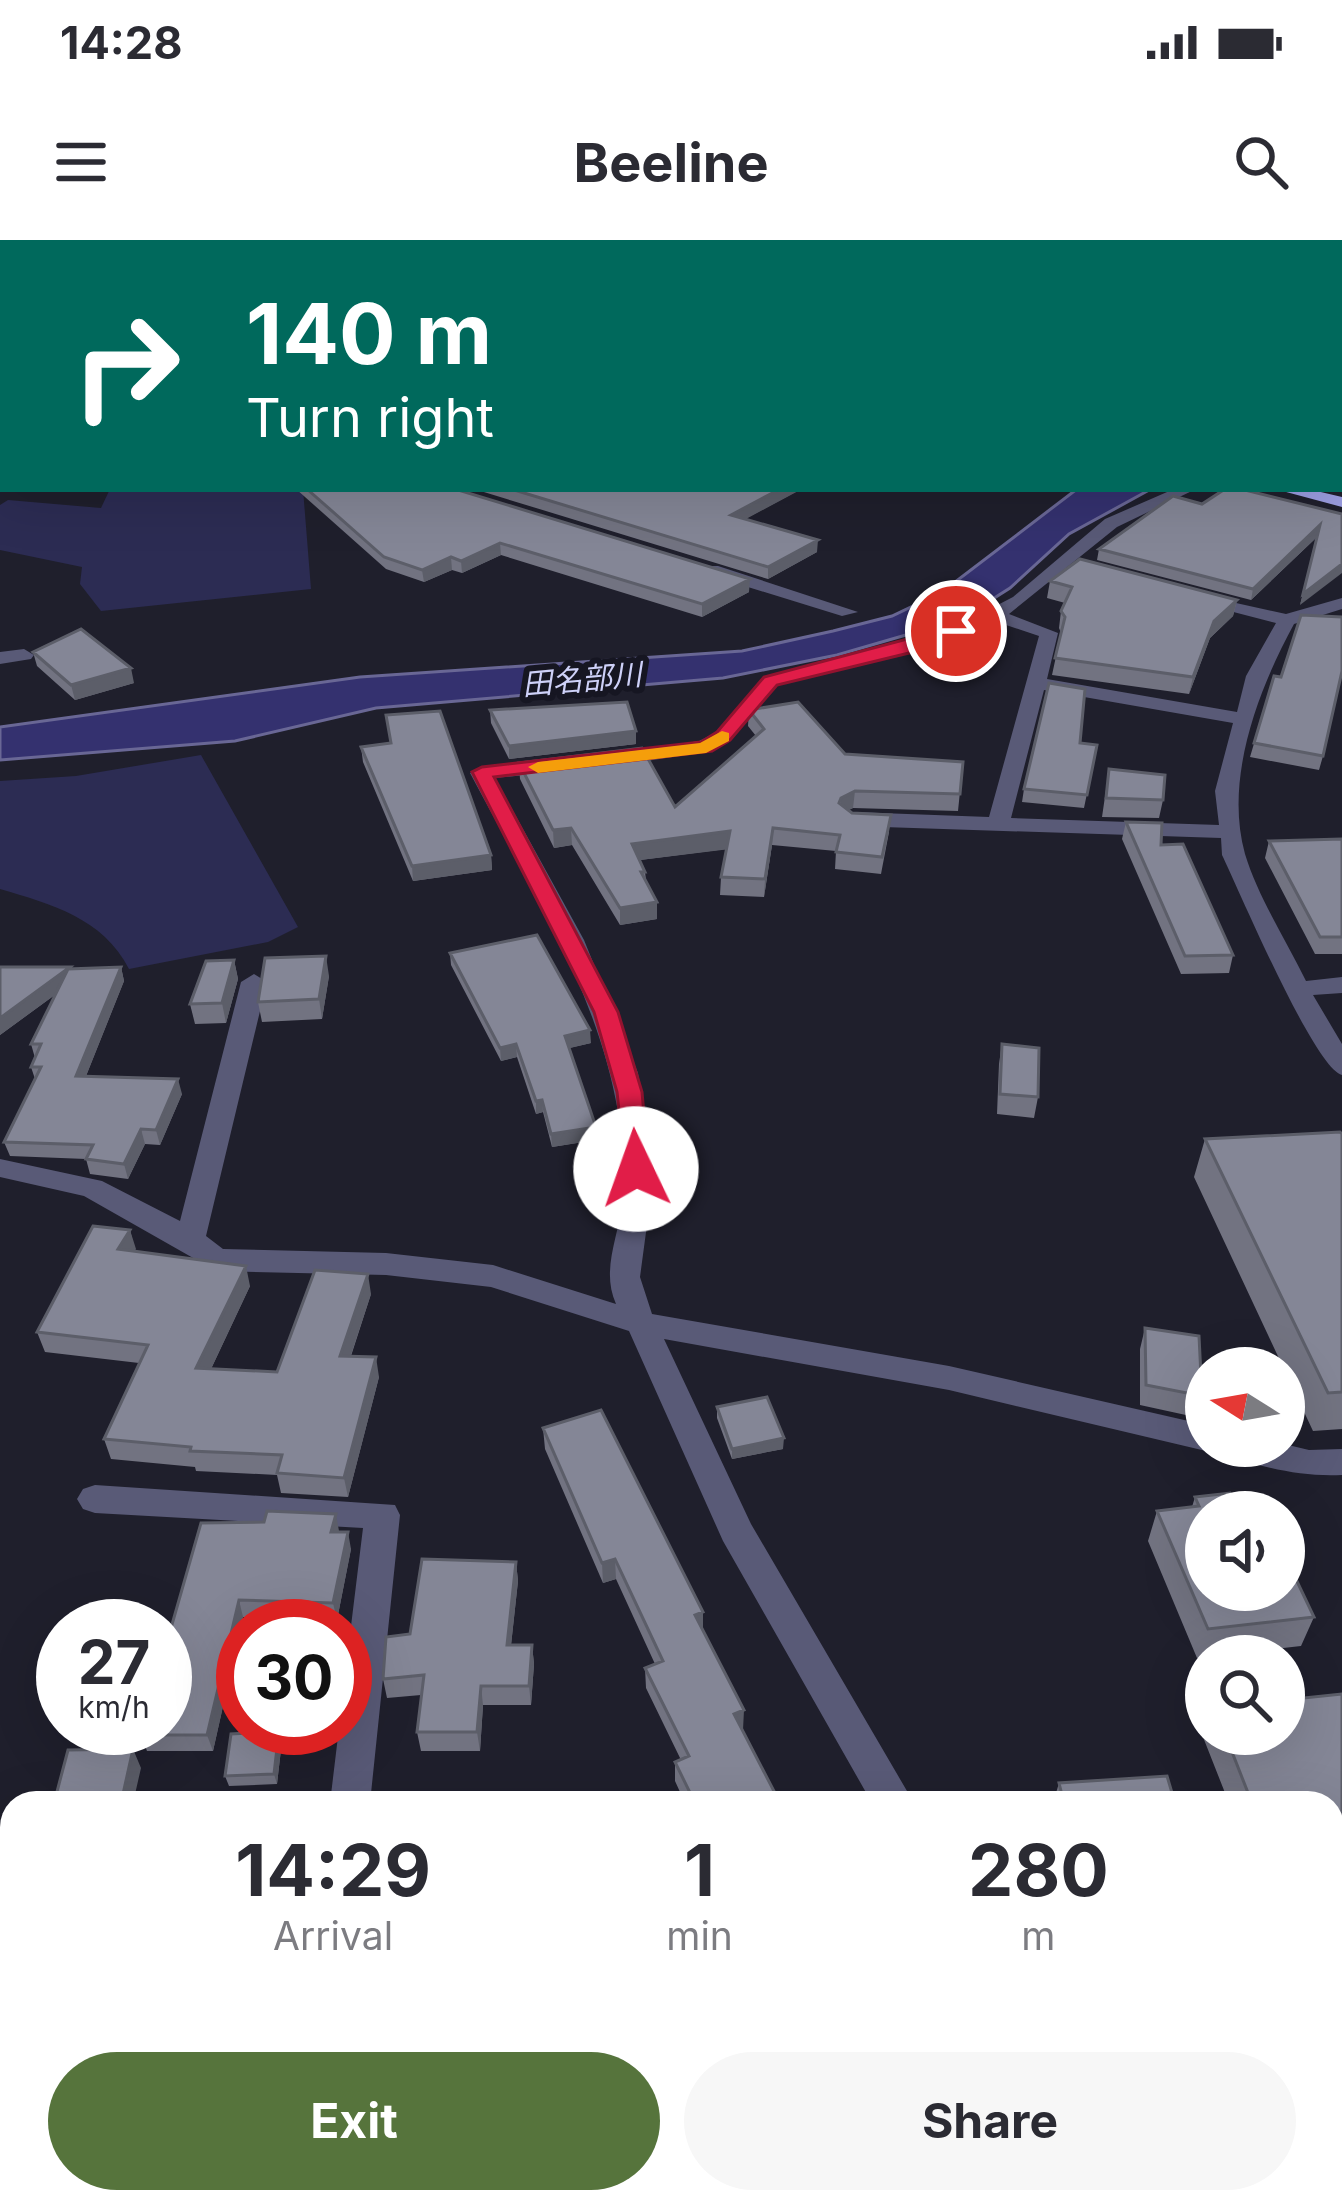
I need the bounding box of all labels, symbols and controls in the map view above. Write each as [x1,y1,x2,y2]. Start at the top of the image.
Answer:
text: 14:28 [60,15,183,70]
icon: menu [48,129,114,195]
icon: search [1228,129,1294,195]
text: Beeline [573,130,769,195]
text: 140 m [246,283,492,384]
icon: right [48,288,204,444]
text: Turn right [246,385,494,450]
pin [905,580,1007,682]
icon: arrive [923,598,989,664]
water label: 田名部川 [521,656,646,702]
position arrow [573,1106,699,1232]
north arrow [1185,1347,1305,1467]
map controls [1185,1347,1305,1755]
button: sound [1185,1491,1305,1611]
speed limit sign: 30 [216,1599,372,1755]
text: 27 [78,1626,150,1698]
button: search [1185,1635,1305,1755]
text: km/h [78,1689,150,1725]
text: 14:29 [235,1826,431,1913]
text: 1 [684,1826,715,1913]
text: 280 [968,1826,1109,1913]
text: Arrival [273,1912,393,1959]
text: min [666,1912,733,1959]
text: m [1021,1912,1056,1959]
button: Exit [48,2052,660,2190]
button: Share [684,2052,1296,2190]

